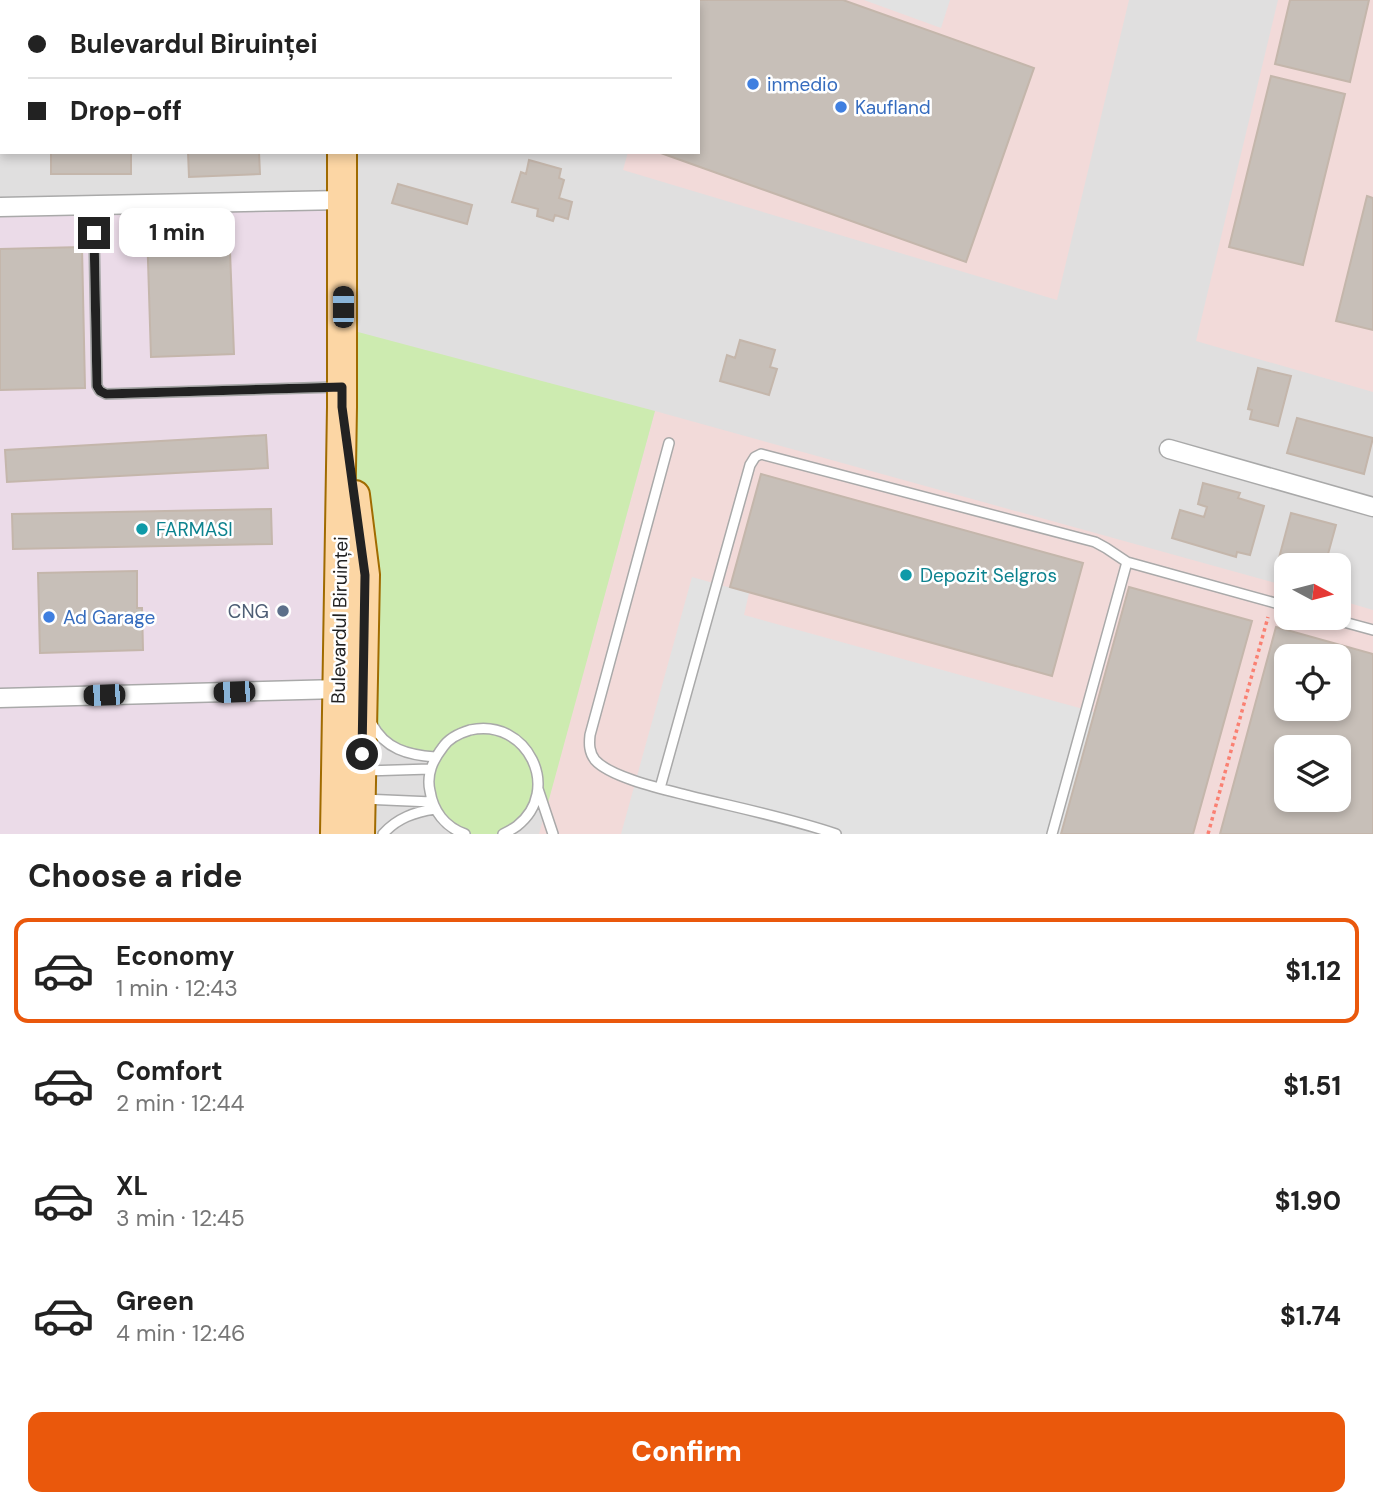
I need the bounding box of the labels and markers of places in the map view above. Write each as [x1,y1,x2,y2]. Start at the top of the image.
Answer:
place label: inmedio [767,72,838,97]
marker: inmedio [745,76,761,92]
place label: Kaufland [855,95,931,120]
marker: Kaufland [833,99,849,115]
place label: FARMASI [156,517,233,542]
marker: FARMASI [134,521,150,537]
place label: Depozit Selgros [920,563,1057,588]
marker: Depozit Selgros [898,567,914,583]
place label: CNG [228,599,269,624]
marker: CNG [275,603,291,619]
place label: Ad Garage [63,605,155,630]
marker: Ad Garage [41,609,57,625]

